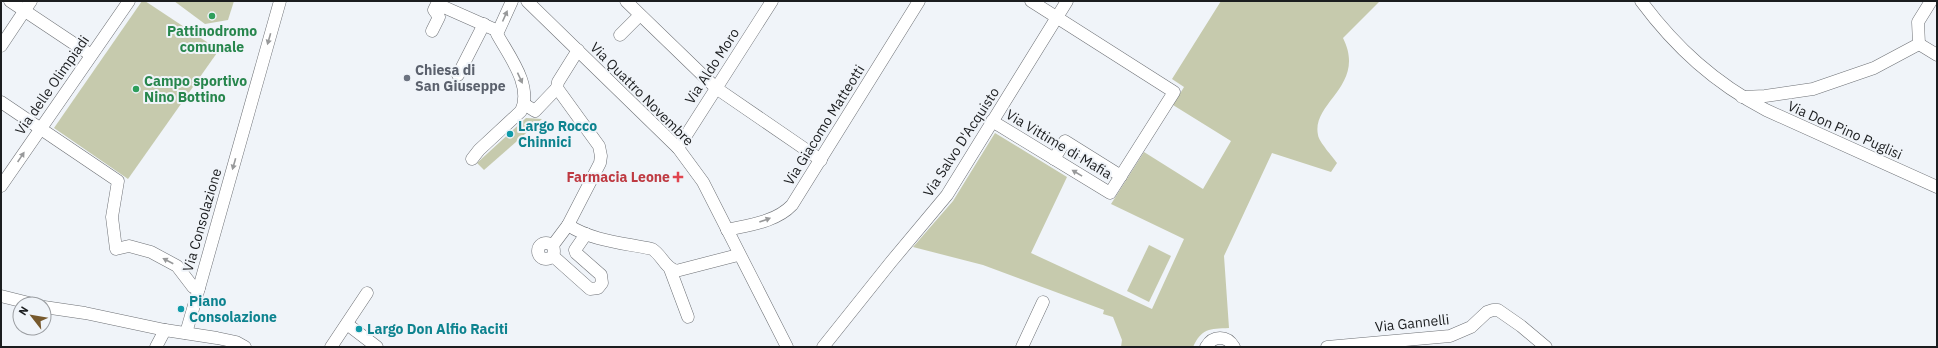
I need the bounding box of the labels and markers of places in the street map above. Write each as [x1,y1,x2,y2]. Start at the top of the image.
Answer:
marker: Pattinodromo comunale [207,11,217,21]
place label: Pattinodromo comunale [167,22,257,56]
place label: Chiesa di San Giuseppe [415,61,506,95]
place label: Campo sportivo Nino Bottino [144,72,247,106]
marker: Chiesa di San Giuseppe [402,73,412,83]
marker: Campo sportivo Nino Bottino [131,84,141,94]
place label: Largo Rocco Chinnici [518,117,597,151]
marker: Largo Rocco Chinnici [505,129,515,139]
place label: Farmacia Leone [566,168,670,186]
marker: Farmacia Leone [673,172,683,182]
place label: Piano Consolazione [189,292,277,326]
marker: Piano Consolazione [176,304,186,314]
place label: Largo Don Alfio Raciti [367,320,508,338]
marker: Largo Don Alfio Raciti [354,324,364,334]

